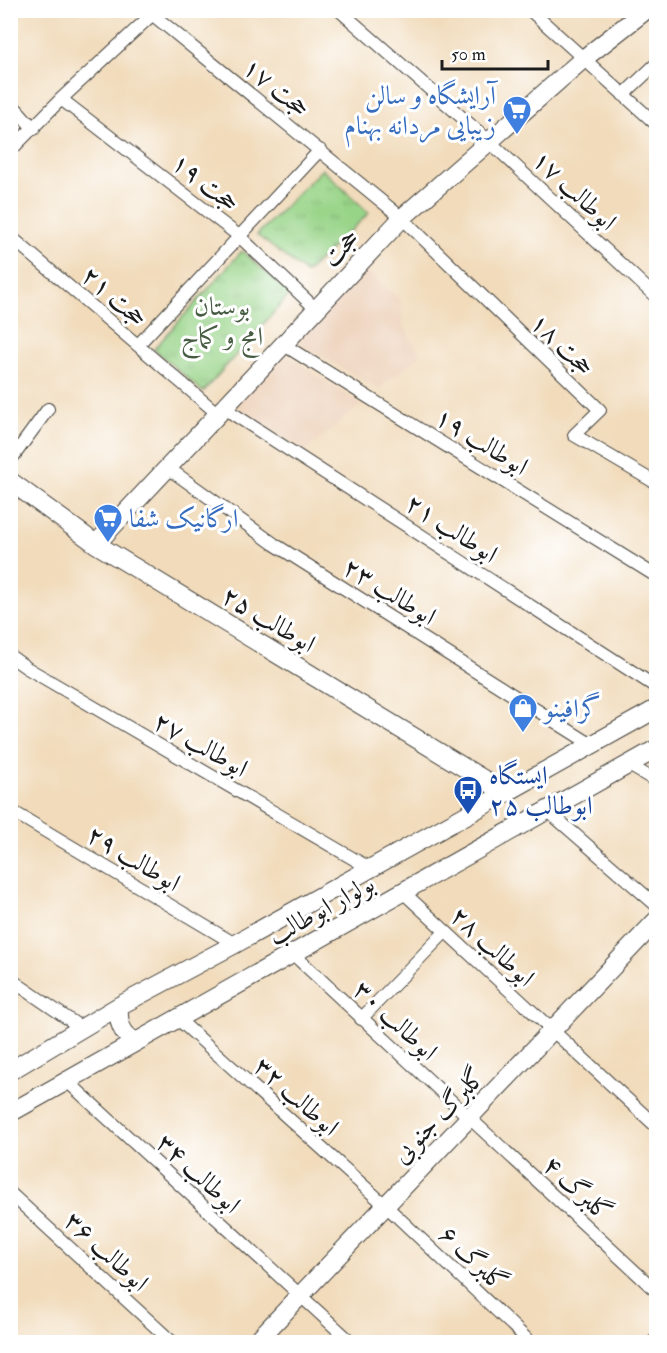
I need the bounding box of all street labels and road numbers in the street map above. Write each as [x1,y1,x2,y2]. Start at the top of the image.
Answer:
street label: حجت ۱۷ [236,51,316,125]
street label: ابوطالب ۱۷ [526,144,623,238]
street label: حجت ۱۹ [165,146,246,219]
street label: حجت [315,222,367,274]
street label: حجت ۲۱ [75,259,154,334]
street label: حجت ۱۸ [523,306,601,383]
street label: ابوطالب ۱۹ [429,401,534,483]
street label: ابوطالب ۲۱ [399,487,504,570]
street label: ابوطالب ۲۳ [337,551,442,633]
street label: ابوطالب ۲۵ [216,579,321,660]
street label: ابوطالب ۲۷ [148,705,253,785]
street label: ابوطالب ۲۹ [81,818,186,899]
street label: بولوار ابوطالب [263,868,380,952]
street label: ابوطالب ۲۸ [444,900,541,994]
street label: ابوطالب ۳۰ [347,974,444,1068]
street label: ابوطالب ۳۲ [247,1050,346,1143]
street label: گلبرگ جنوبی [385,1061,494,1172]
street label: ابوطالب ۳۴ [150,1127,247,1221]
street label: گلبرگ ۴ [536,1149,618,1229]
street label: ابوطالب ۳۶ [58,1205,155,1299]
street label: گلبرگ ۶ [432,1219,514,1299]

